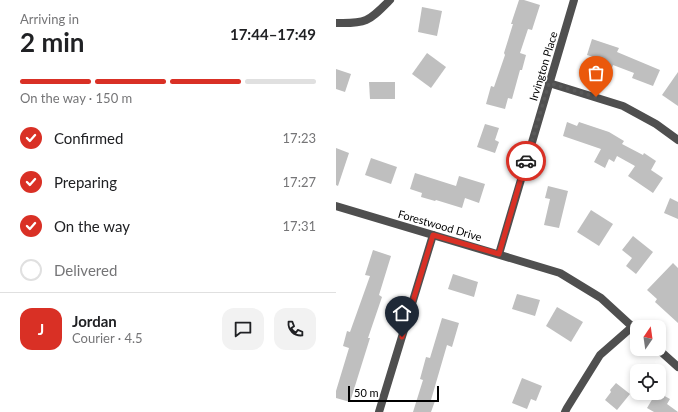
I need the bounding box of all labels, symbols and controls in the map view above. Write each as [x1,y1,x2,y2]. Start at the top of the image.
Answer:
text: Arriving in [20,11,79,27]
text: 17:44–17:49 [230,25,316,43]
text: 2 min [20,26,84,58]
street label: Irvington Place [526,30,560,102]
pin [579,56,613,97]
icon: bag [585,62,607,84]
text: On the way · 150 m [20,90,132,106]
icon: check [20,127,42,149]
text: Confirmed [54,129,123,147]
text: 17:23 [283,130,316,146]
courier [506,141,546,181]
icon: car [515,150,537,172]
icon: check [20,171,42,193]
text: Preparing [54,173,117,191]
text: 17:27 [283,174,316,190]
street label: Forestwood Drive [397,207,484,243]
icon: check [20,215,42,237]
text: On the way [54,217,130,235]
text: 17:31 [283,218,316,234]
text: Delivered [54,261,117,279]
pin [385,296,419,337]
icon: home [391,302,413,324]
button: chat [222,308,264,350]
button: phone [274,308,316,350]
text: Jordan [72,312,117,330]
text: J [38,320,44,338]
north arrow [630,320,666,356]
map controls [630,320,666,400]
text: Courier · 4.5 [72,330,143,346]
button: locate [630,364,666,400]
scale bar [348,384,439,403]
text: 50 m [354,386,379,399]

